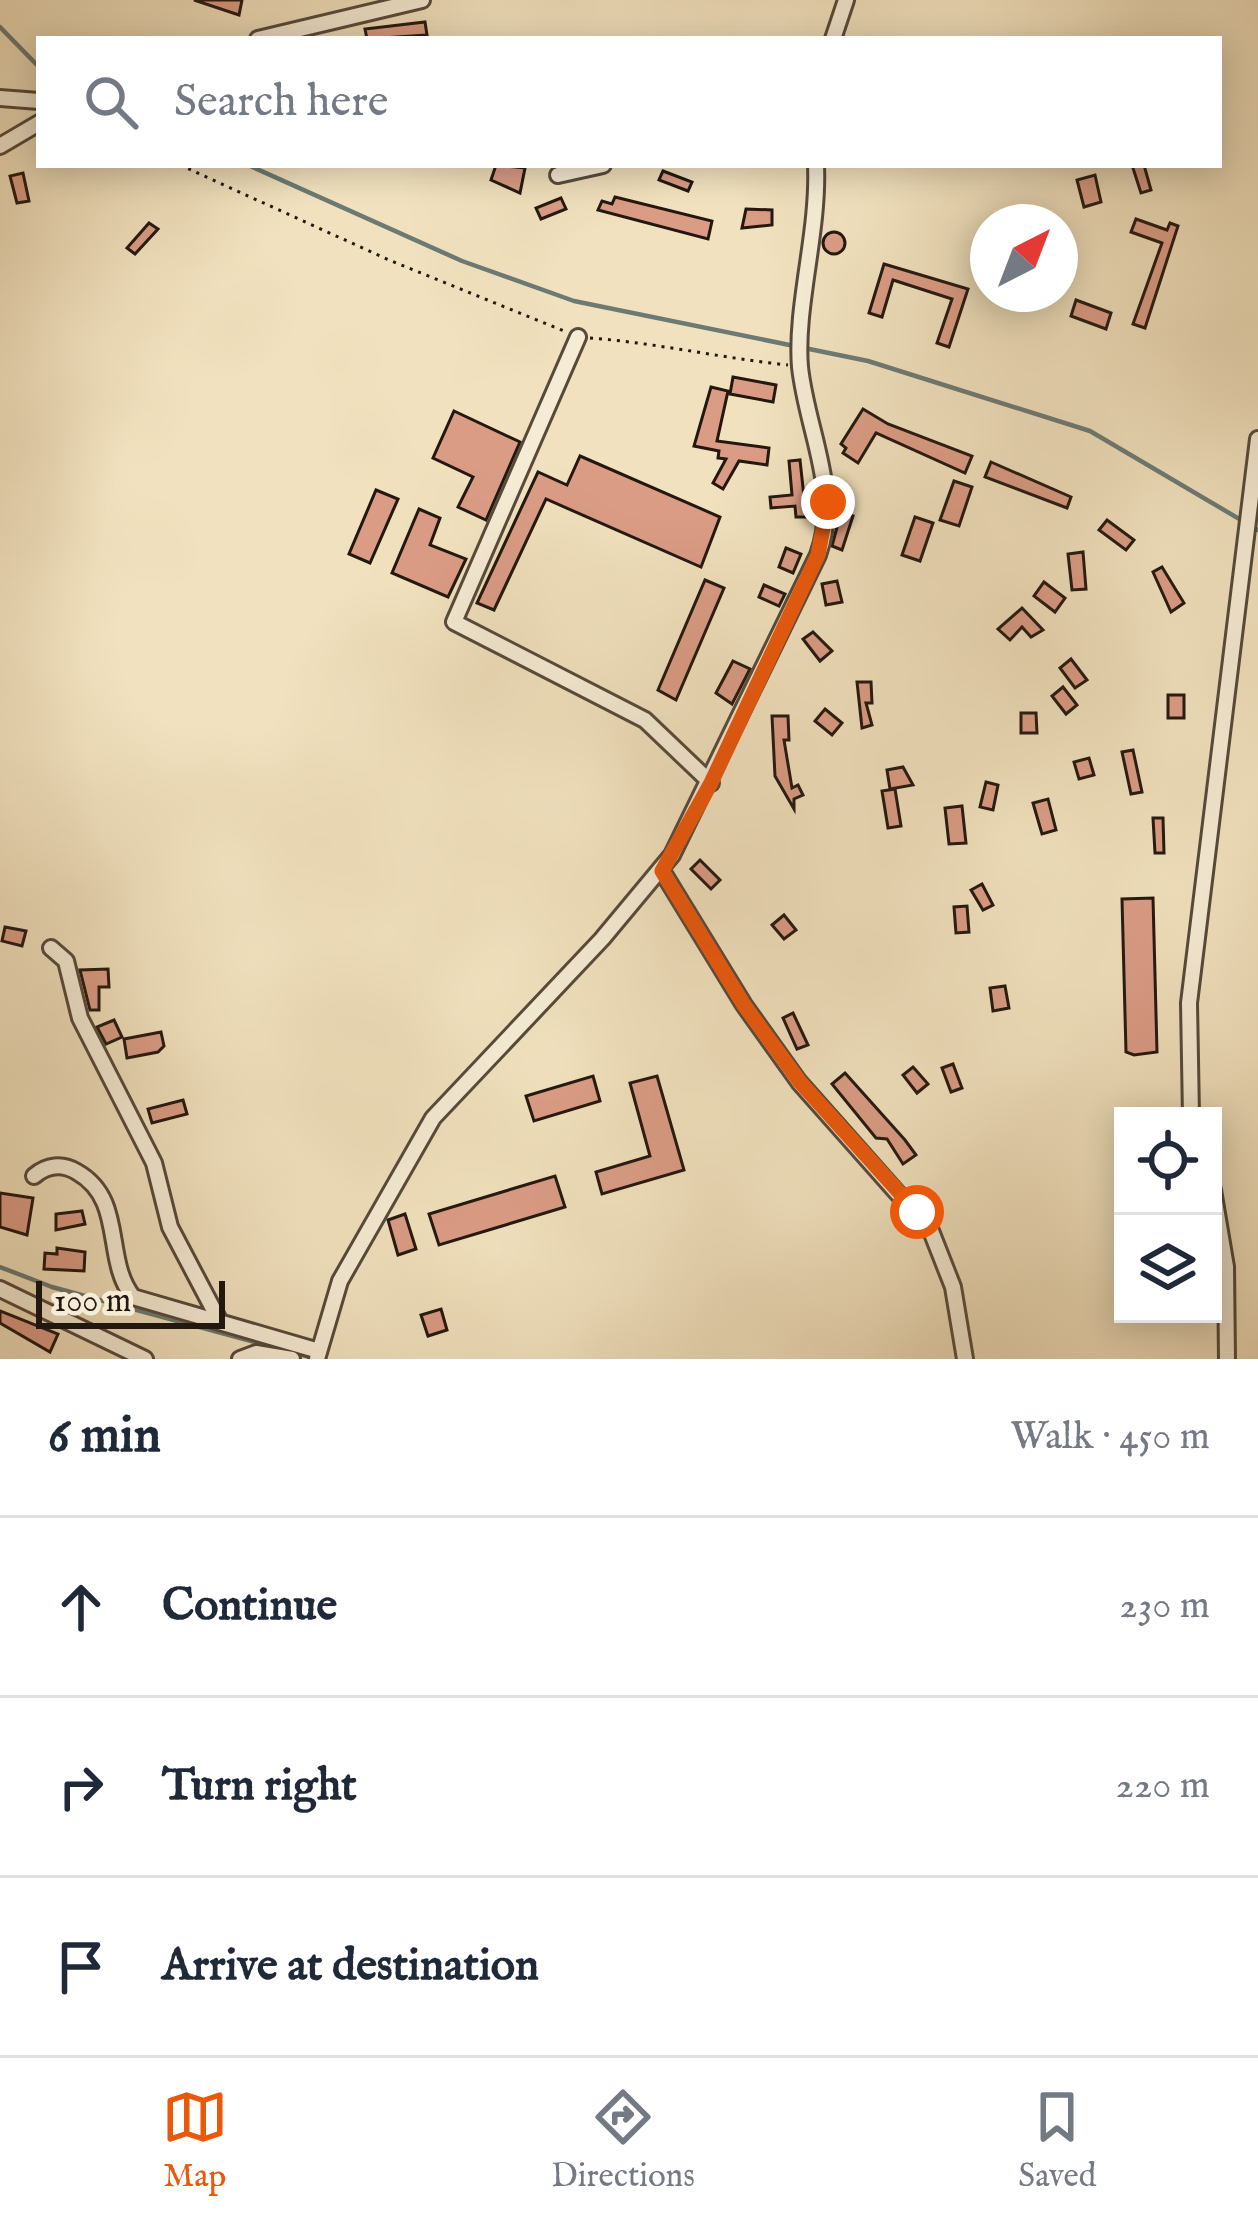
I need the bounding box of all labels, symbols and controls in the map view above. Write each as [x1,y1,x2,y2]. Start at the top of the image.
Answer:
search box [36,36,1222,168]
icon: search [78,69,144,135]
text: Search here [174,74,388,131]
north arrow [970,204,1078,312]
route end [801,475,855,529]
map controls [1114,1107,1222,1323]
button: locate [1114,1107,1222,1215]
route start [890,1185,944,1239]
button: layers [1114,1215,1222,1323]
scale bar [36,1275,225,1328]
text: 100 m [54,1281,131,1323]
text: 6 min [48,1405,161,1470]
text: Walk · 450 m [1010,1413,1210,1462]
icon: ahead [48,1574,114,1640]
text: Continue [162,1578,337,1635]
text: 230 m [1119,1582,1210,1631]
icon: right [48,1754,114,1820]
text: Turn right [162,1758,357,1815]
text: 220 m [1116,1762,1210,1811]
icon: arrive [48,1934,114,2000]
text: Arrive at destination [162,1938,539,1995]
tab: Map [162,2084,228,2198]
tab: Directions [551,2084,695,2198]
tab: Saved [1018,2084,1096,2198]

